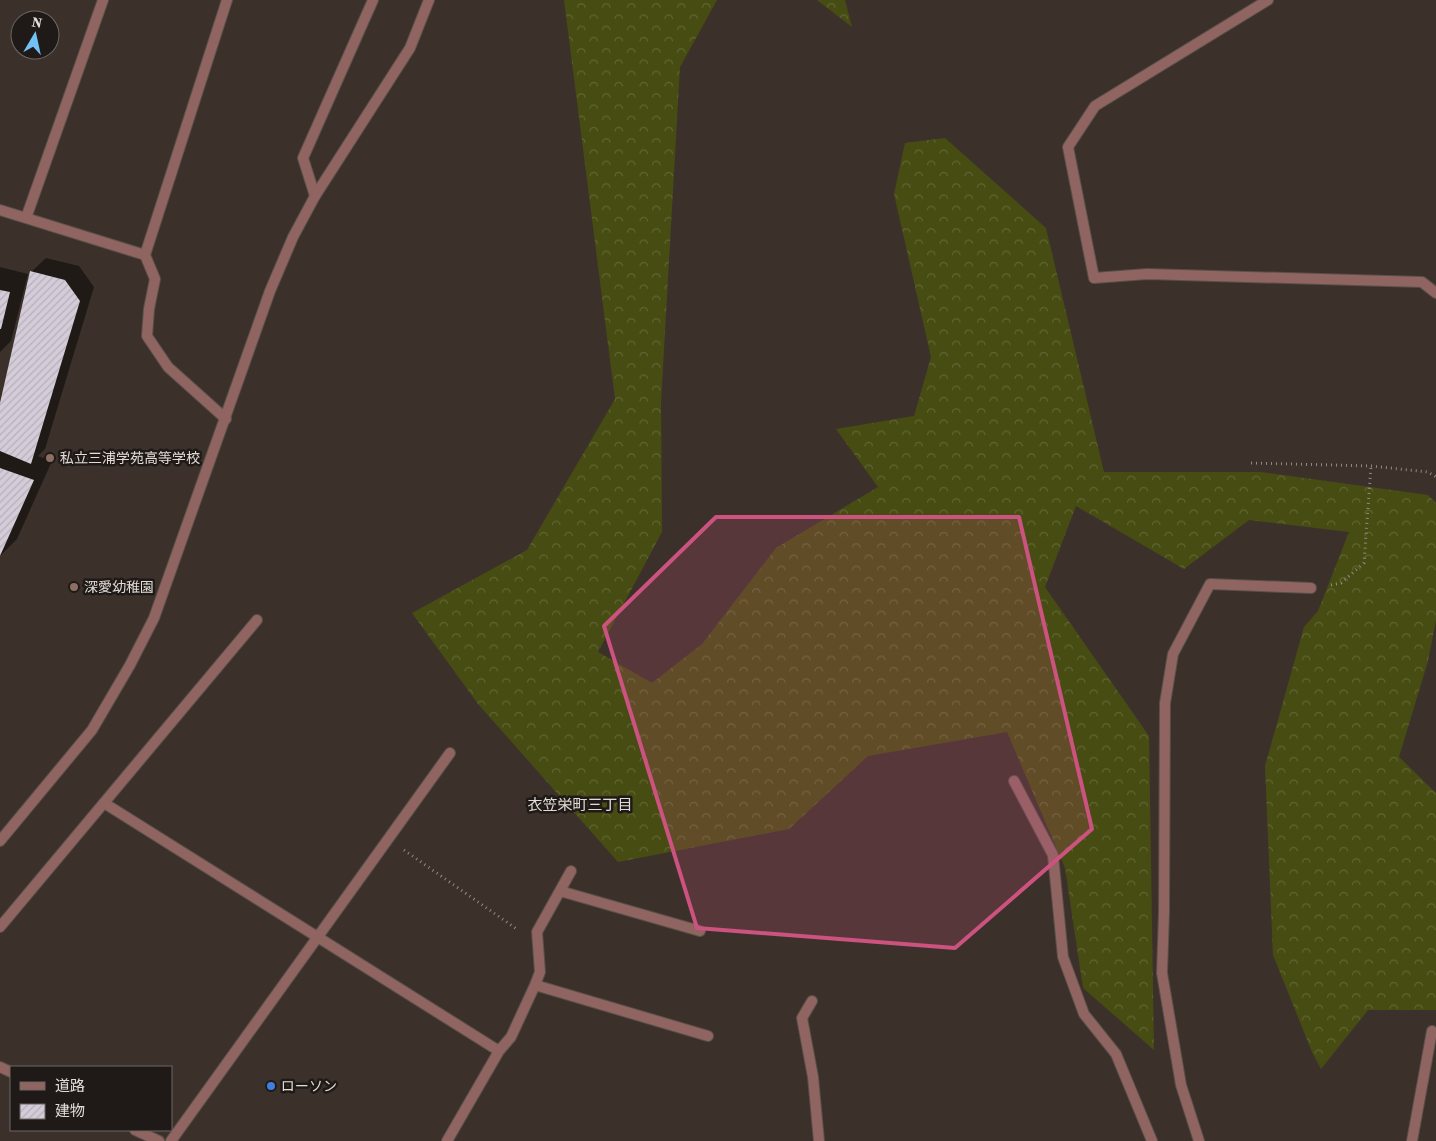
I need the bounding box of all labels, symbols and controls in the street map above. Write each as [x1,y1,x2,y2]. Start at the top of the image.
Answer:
north arrow [10,10,60,60]
text: N [30,11,44,33]
place label: 私立三浦学苑高等学校 [60,448,200,468]
marker: 私立三浦学苑高等学校 [44,452,56,464]
place label: 深愛幼稚園 [84,577,154,597]
marker: 深愛幼稚園 [68,581,80,593]
district label: 衣笠栄町三丁目 [527,794,633,815]
legend [10,1066,172,1131]
text: 道路 [55,1075,85,1096]
place label: ローソン [281,1076,337,1096]
marker: ローソン [265,1080,277,1092]
text: 建物 [55,1100,85,1121]

